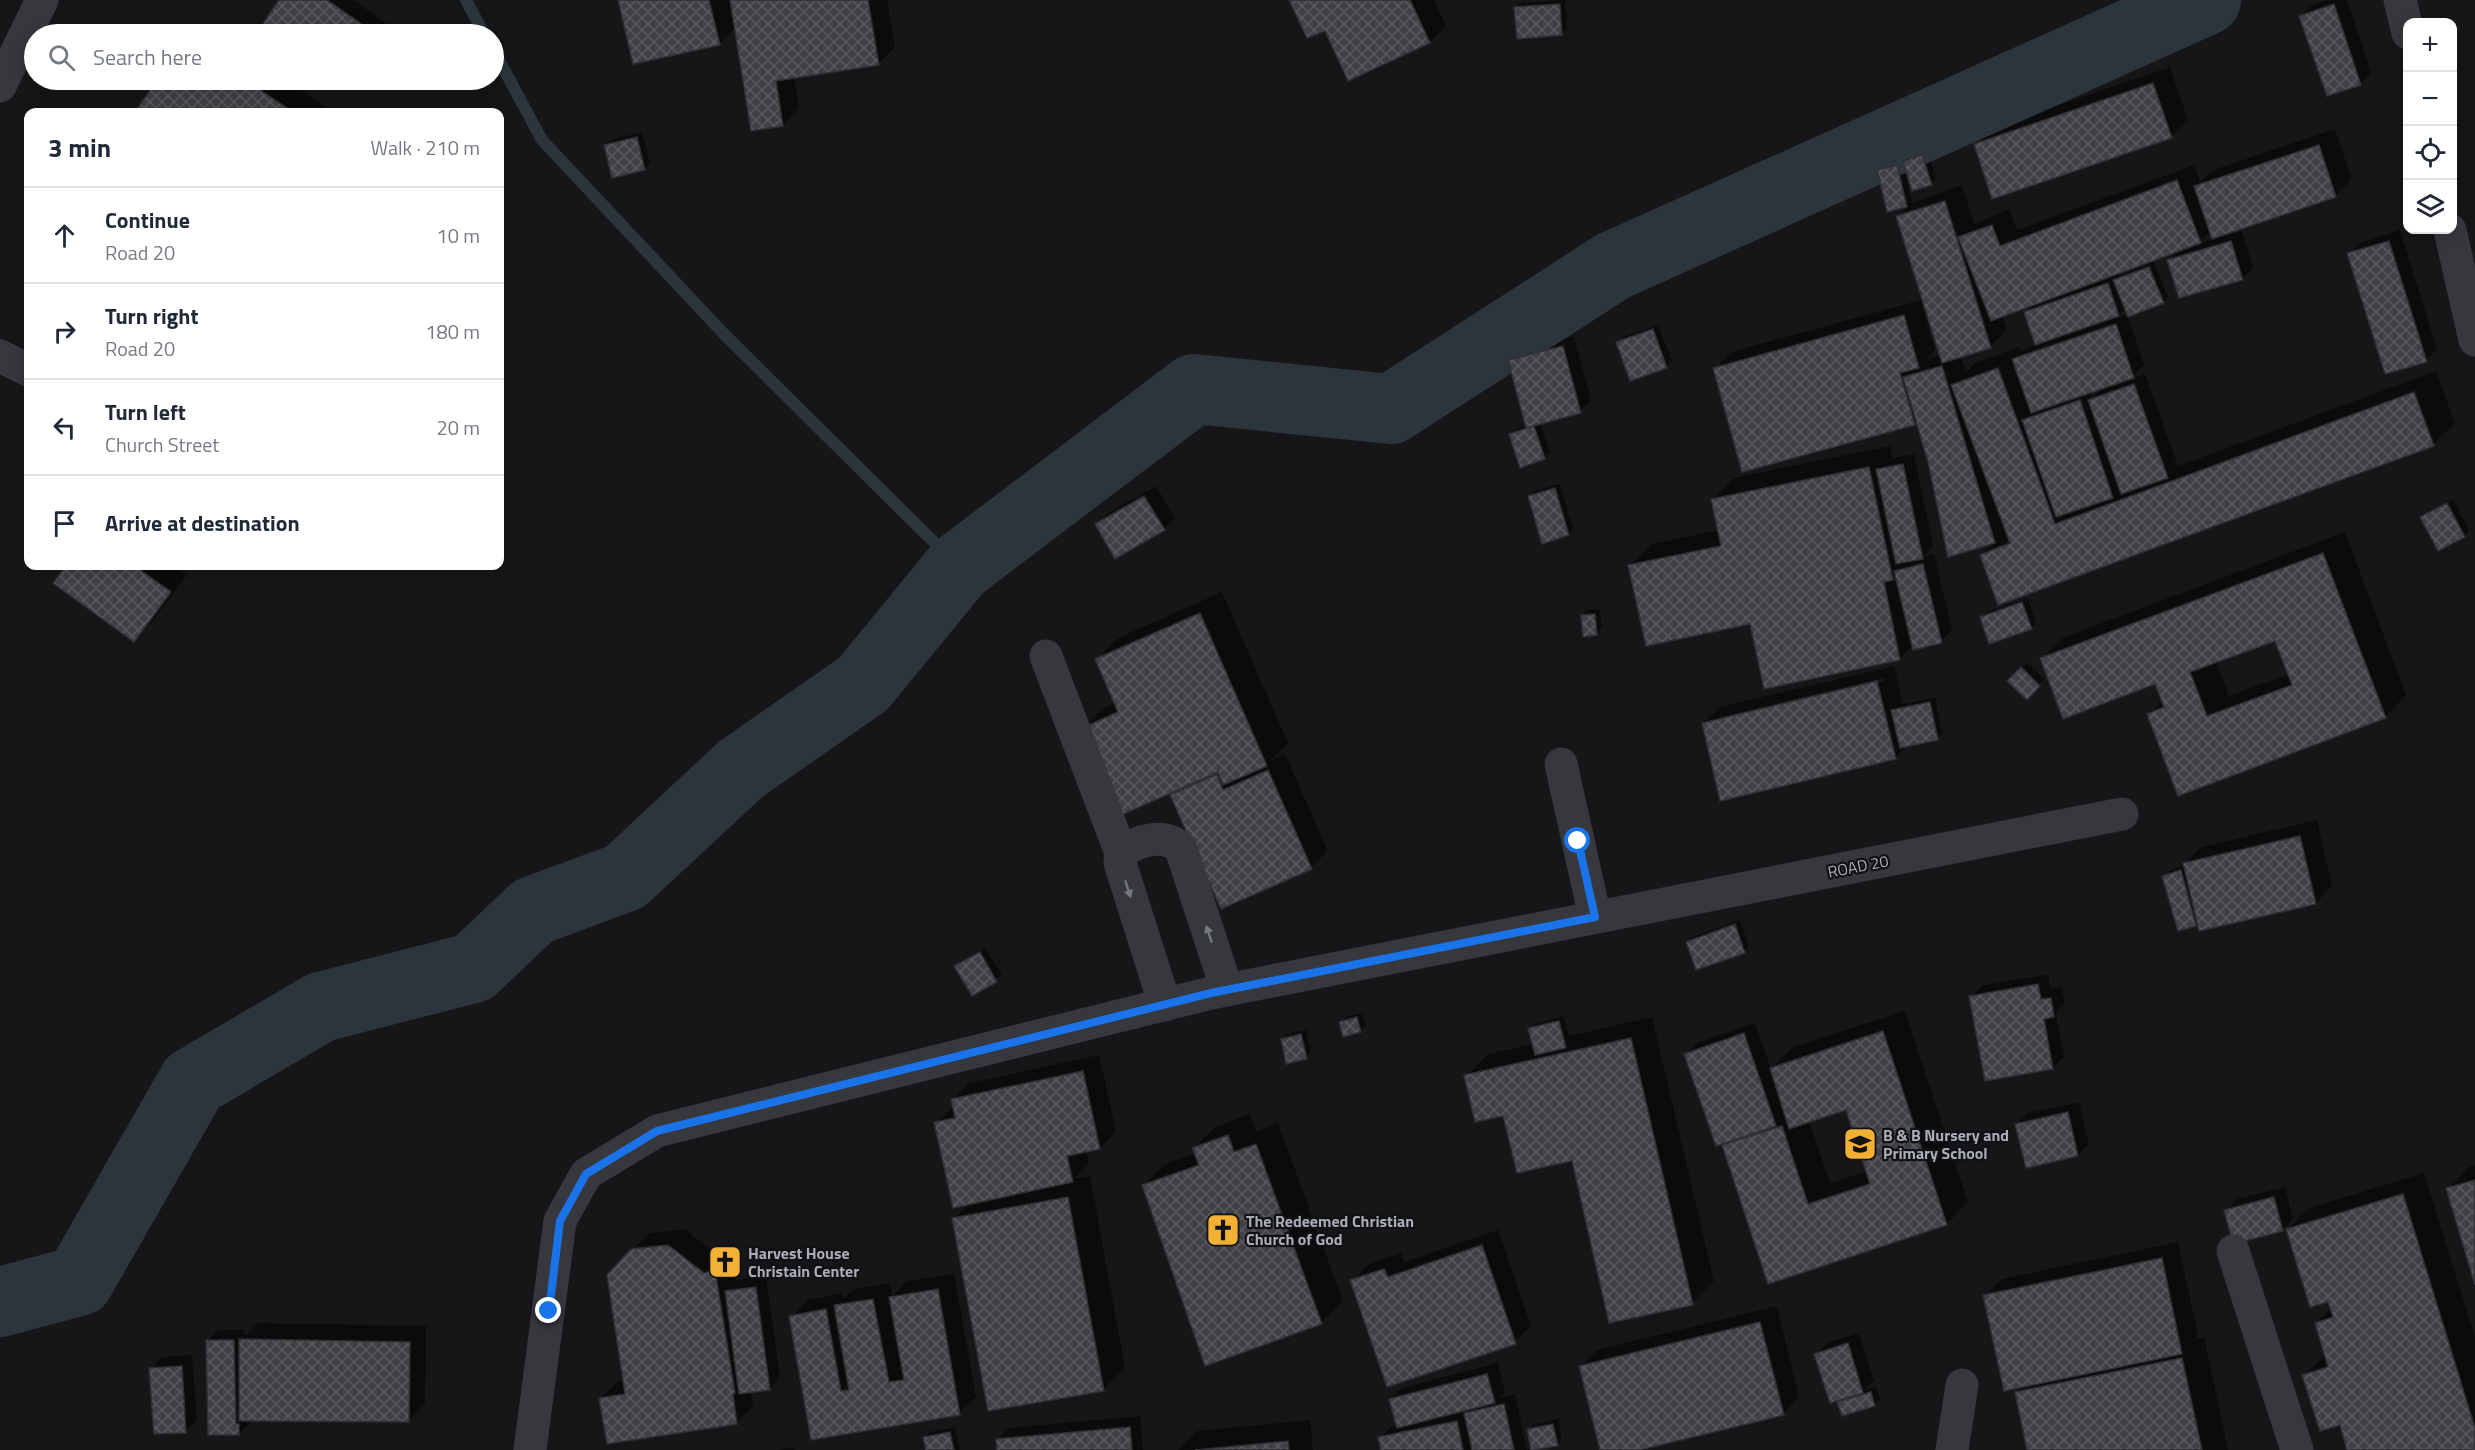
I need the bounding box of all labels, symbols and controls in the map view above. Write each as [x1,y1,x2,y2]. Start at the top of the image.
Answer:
map controls [2403,18,2457,234]
button: + [2403,18,2457,72]
search box [24,24,504,90]
text: Search here [93,40,202,74]
icon: search [45,41,78,74]
button: − [2403,72,2457,126]
button: locate [2403,126,2457,180]
text: 3 min [48,128,111,167]
text: Walk · 210 m [371,132,480,163]
button: layers [2403,180,2457,234]
text: Continue [105,203,190,237]
icon: ahead [48,219,81,252]
text: 10 m [436,220,480,251]
text: Road 20 [105,237,175,268]
text: Turn right [105,299,199,333]
icon: right [48,315,81,348]
text: 180 m [425,316,480,347]
text: Road 20 [105,333,175,364]
text: Turn left [105,395,186,429]
icon: left [48,411,81,444]
text: 20 m [436,412,480,443]
text: Church Street [105,429,219,460]
text: Arrive at destination [105,506,300,540]
icon: arrive [48,507,81,540]
route start [1564,827,1590,853]
street label: ROAD 20 [1826,848,1891,884]
one-way arrow [1124,880,1134,898]
one-way arrow [1204,925,1213,943]
place label: B & B Nursery and Primary School [1883,1123,2009,1165]
school or university icon: B & B Nursery and Primary School [1842,1126,1878,1162]
place label: The Redeemed Christian Church of God [1246,1209,1414,1251]
church icon: The Redeemed Christian Church of God [1205,1212,1241,1248]
place label: Harvest House Christain Center [748,1241,859,1283]
church icon: Harvest House Christain Center [707,1244,743,1280]
route end [535,1297,561,1323]

